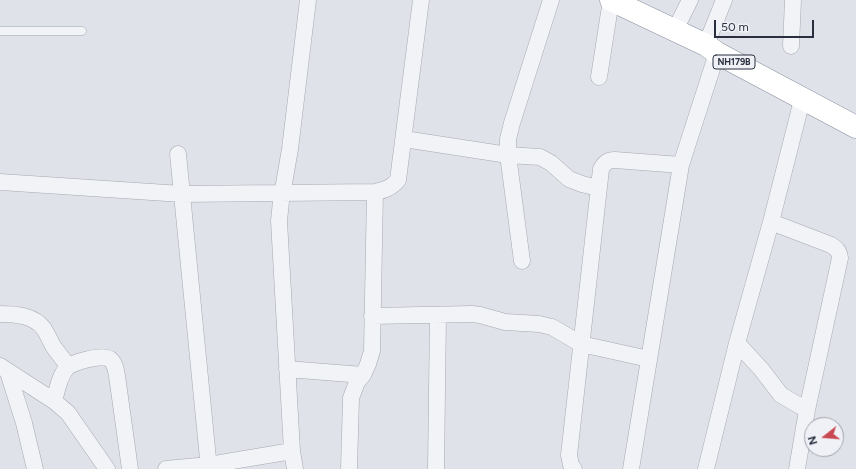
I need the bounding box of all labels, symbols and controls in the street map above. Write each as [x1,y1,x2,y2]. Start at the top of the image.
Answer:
scale bar [716,12,816,38]
text: 50 m [721,20,749,34]
road number: NH179B [713,55,755,69]
north arrow [804,417,844,457]
text: N [806,434,820,446]

